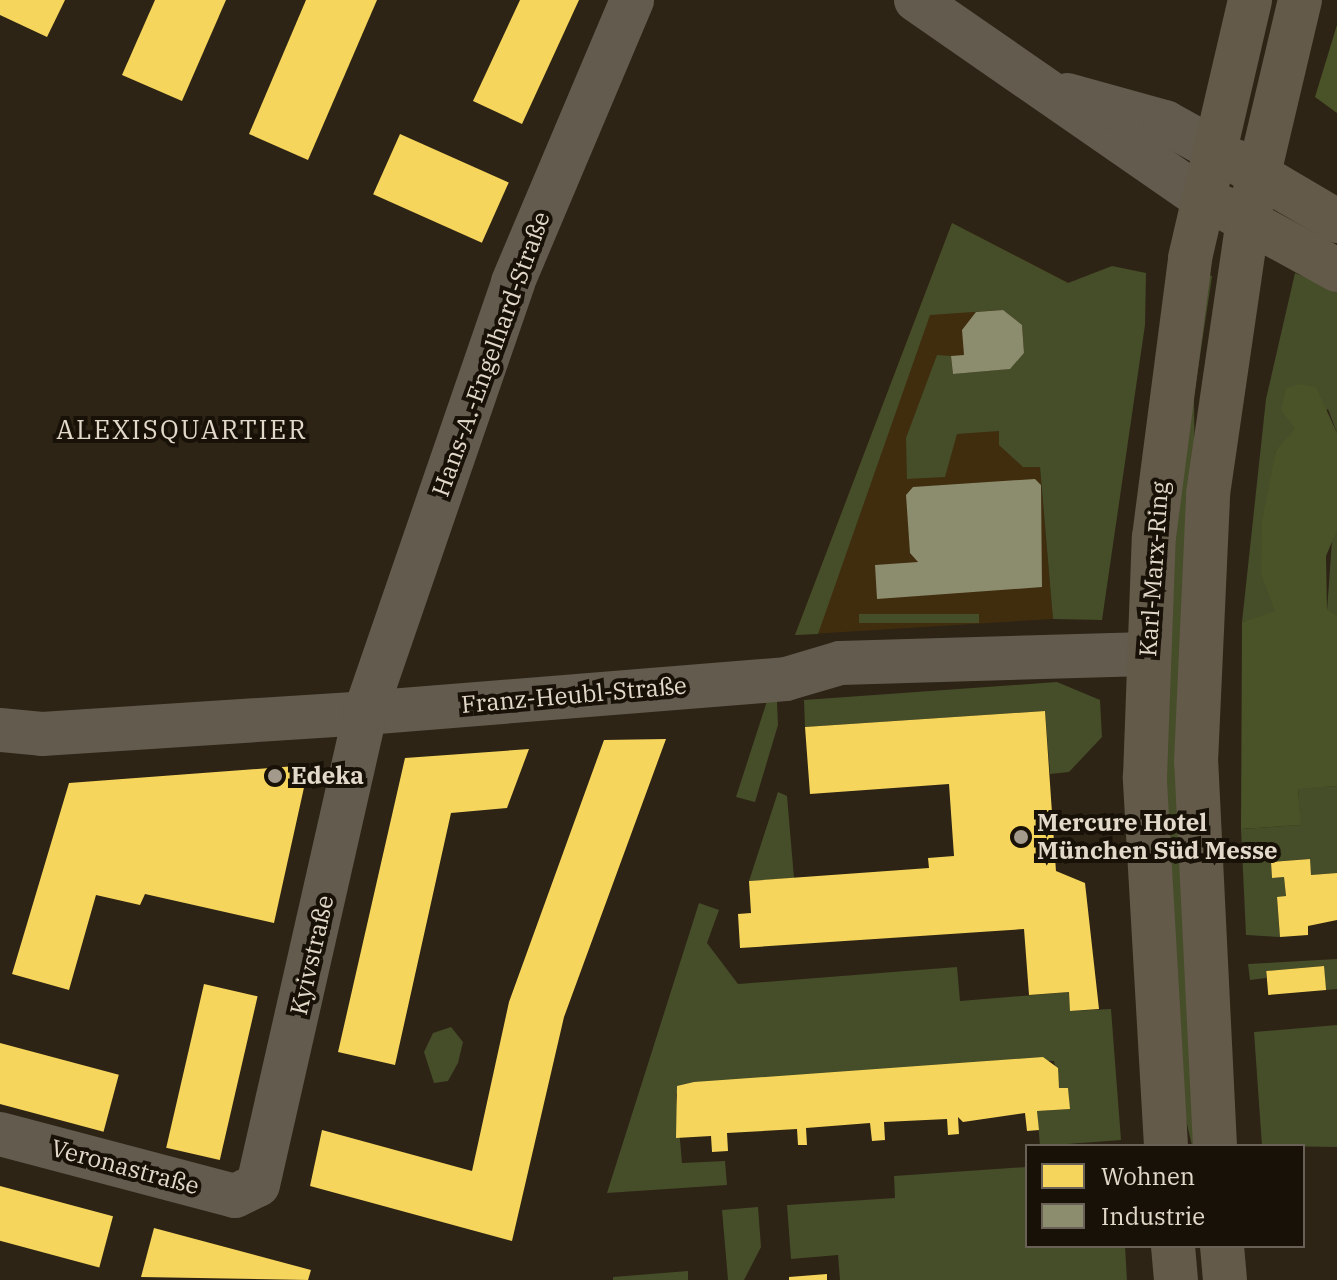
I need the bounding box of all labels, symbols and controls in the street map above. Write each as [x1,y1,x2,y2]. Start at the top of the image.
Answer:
street label: Hans-A.-Engelhard-Straße [426,208,556,500]
district label: ALEXISQUARTIER [56,414,308,446]
street label: Karl-Marx-Ring [1134,480,1174,658]
street label: Franz-Heubl-Straße [460,671,688,719]
place label: Edeka [291,762,364,790]
marker: Edeka [266,767,284,785]
place label: Mercure Hotel München Süd Messe [1037,809,1278,865]
marker: Mercure Hotel München Süd Messe [1012,828,1030,846]
street label: Kyivstraße [284,892,340,1018]
street label: Veronastraße [48,1133,202,1201]
legend [1025,1144,1305,1248]
text: Wohnen [1101,1160,1195,1192]
text: Industrie [1101,1200,1205,1232]

